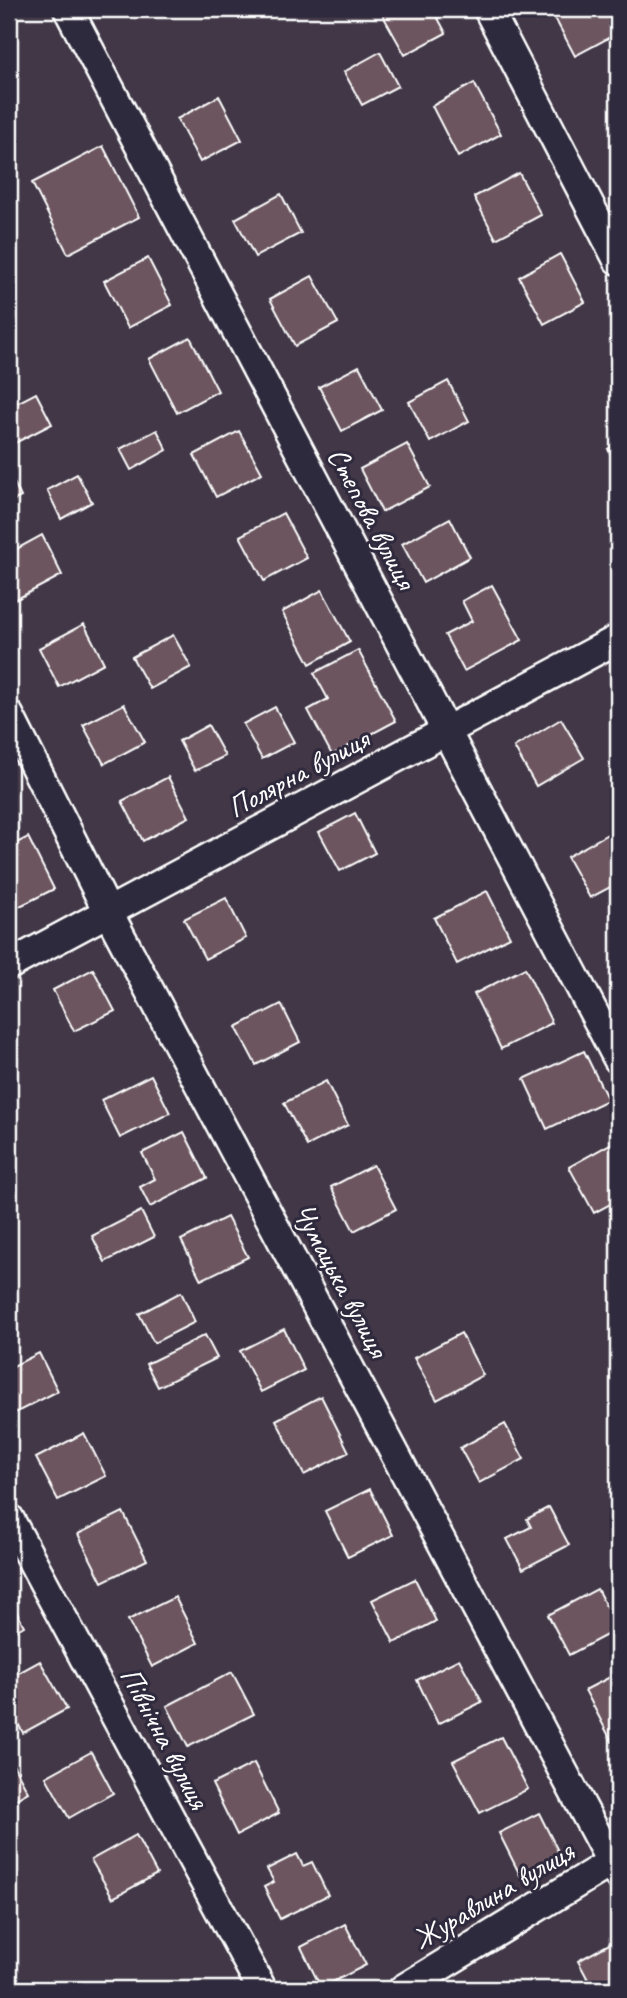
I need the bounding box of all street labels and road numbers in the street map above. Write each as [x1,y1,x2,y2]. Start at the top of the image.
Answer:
street label: Степова вулиця [319,441,426,598]
street label: Полярна вулиця [221,719,378,826]
street label: Чумацька вулиця [284,1196,399,1366]
street label: Північна вулиця [112,1660,219,1817]
street label: Журавлина вулиця [405,1831,582,1958]

